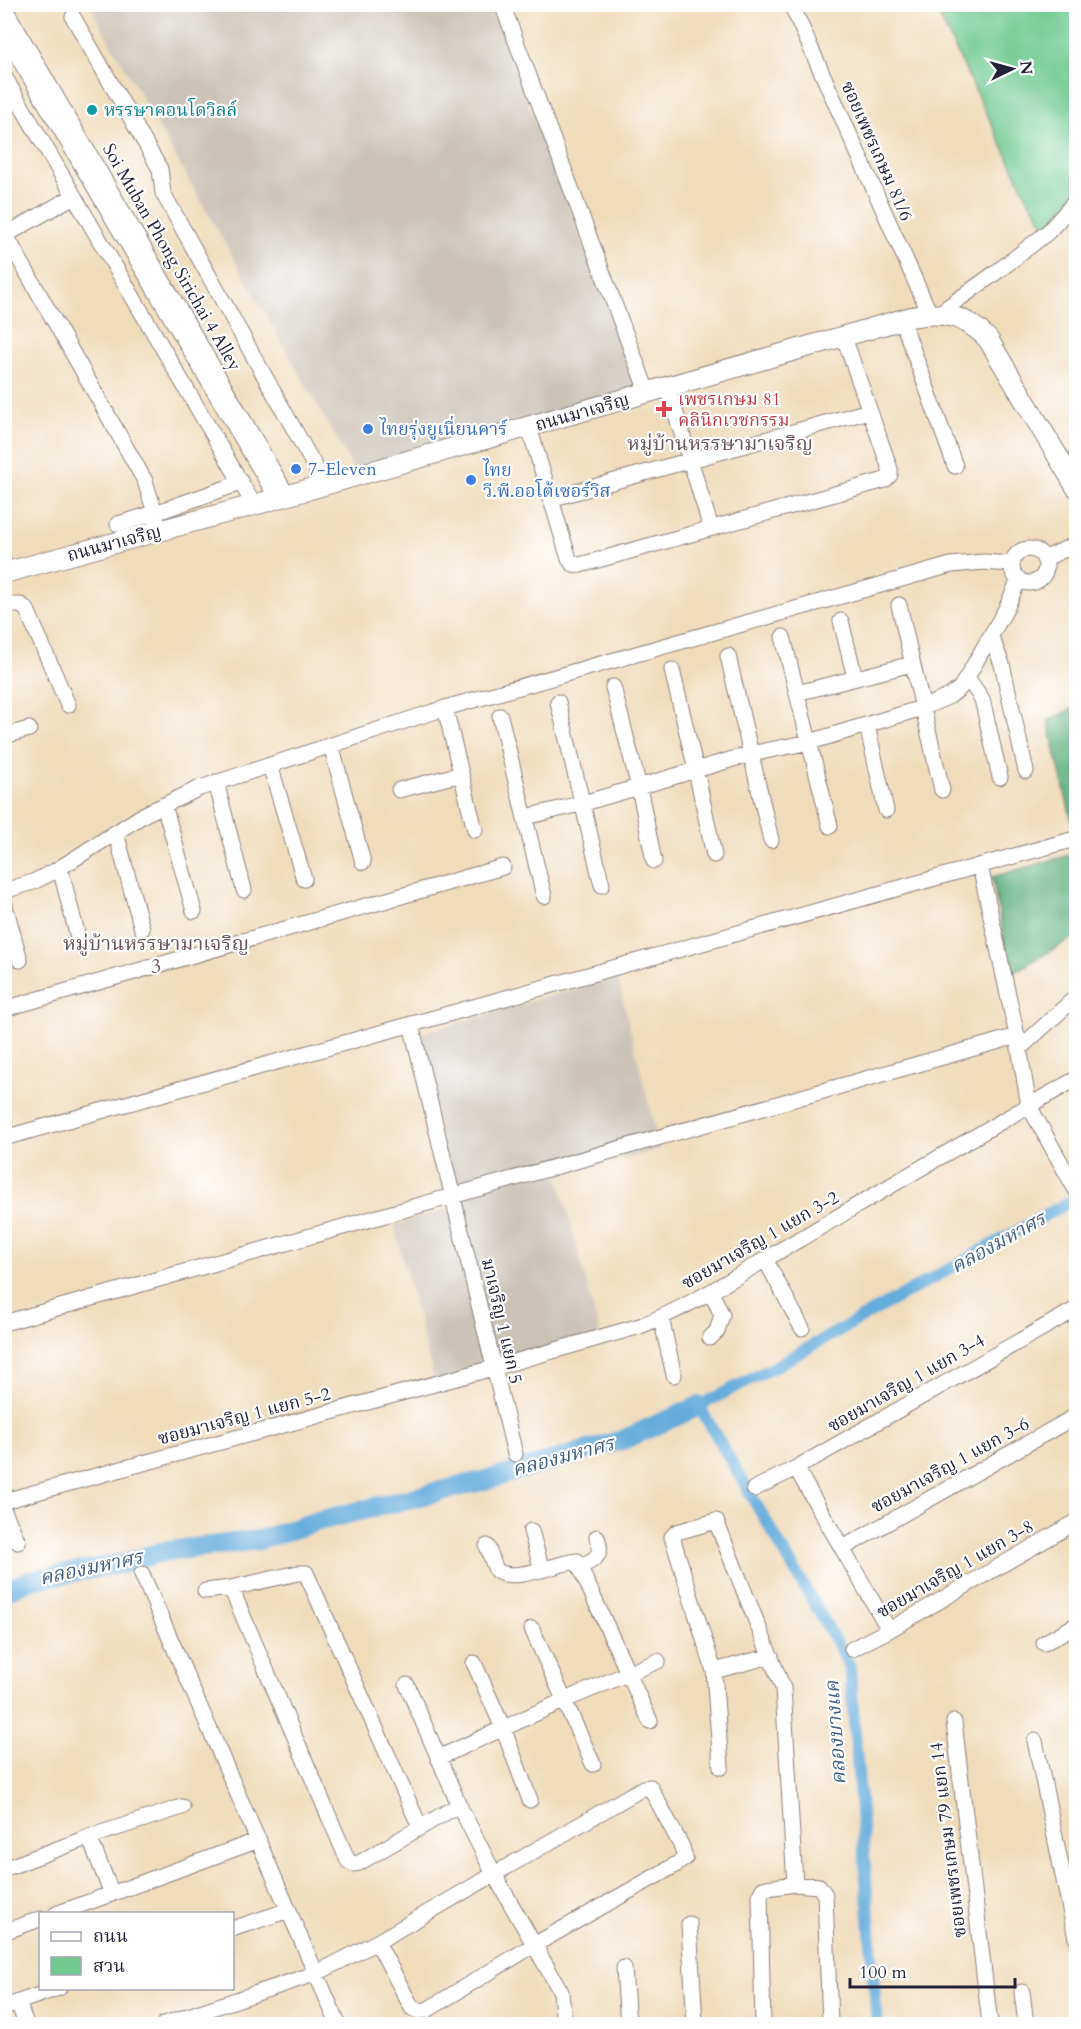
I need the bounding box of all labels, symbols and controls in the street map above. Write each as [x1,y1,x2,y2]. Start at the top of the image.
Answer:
north arrow [982,39,1042,99]
text: N [1014,60,1038,76]
street label: ซอยเพชรเกษม 81/6 [835,77,919,225]
place label: หรรษาคอนโดวิลล์ [104,97,237,123]
marker: หรรษาคอนโดวิลล์ [85,103,99,117]
street label: Soi Muban Phong Sirichai 4 Alley [96,139,247,376]
street label: ถนนมาเจริญ [532,387,632,438]
place label: เพชรเกษม 81 คลินิกเวชกรรม [678,387,790,433]
marker: เพชรเกษม 81 คลินิกเวชกรรม [655,400,673,418]
place label: ไทยรุ่งยูเนี่ยนคาร์ [379,415,508,442]
marker: ไทยรุ่งยูเนี่ยนคาร์ [361,422,375,436]
district label: หมู่บ้านหรรษามาเจริญ [627,430,813,457]
place label: 7-Eleven [308,457,377,482]
place label: ไทย วี.พี.ออโต้เซอร์วิส [482,458,611,504]
marker: 7-Eleven [289,462,303,476]
marker: ไทย วี.พี.ออโต้เซอร์วิส [464,473,478,487]
street label: ถนนมาเจริญ [64,519,164,568]
district label: หมู่บ้านหรรษามาเจริญ 3 [63,930,249,980]
street label: ซอยมาเจริญ 1 แยก 3-2 [677,1185,843,1296]
water label: คลองมหาศร [946,1204,1052,1280]
street label: มาเจริญ 1 แยก 5 [475,1256,528,1386]
street label: ซอยมาเจริญ 1 แยก 3-4 [823,1328,989,1439]
street label: ซอยมาเจริญ 1 แยก 5-2 [155,1381,333,1452]
street label: ซอยมาเจริญ 1 แยก 3-6 [867,1411,1034,1519]
water label: คลองมหาศร [509,1429,619,1483]
street label: ซอยมาเจริญ 1 แยก 3-8 [872,1514,1038,1625]
water label: คลองมหาศร [37,1543,147,1592]
water label: คลองบางแค [818,1679,853,1786]
street label: ซอยเพชรเกษม 79 แยก 14 [924,1741,973,1939]
legend [39,1912,234,1990]
text: ถนน [93,1924,128,1949]
scale bar [850,1951,1015,1989]
text: สวน [93,1954,125,1979]
text: 100 m [859,1960,907,1985]

